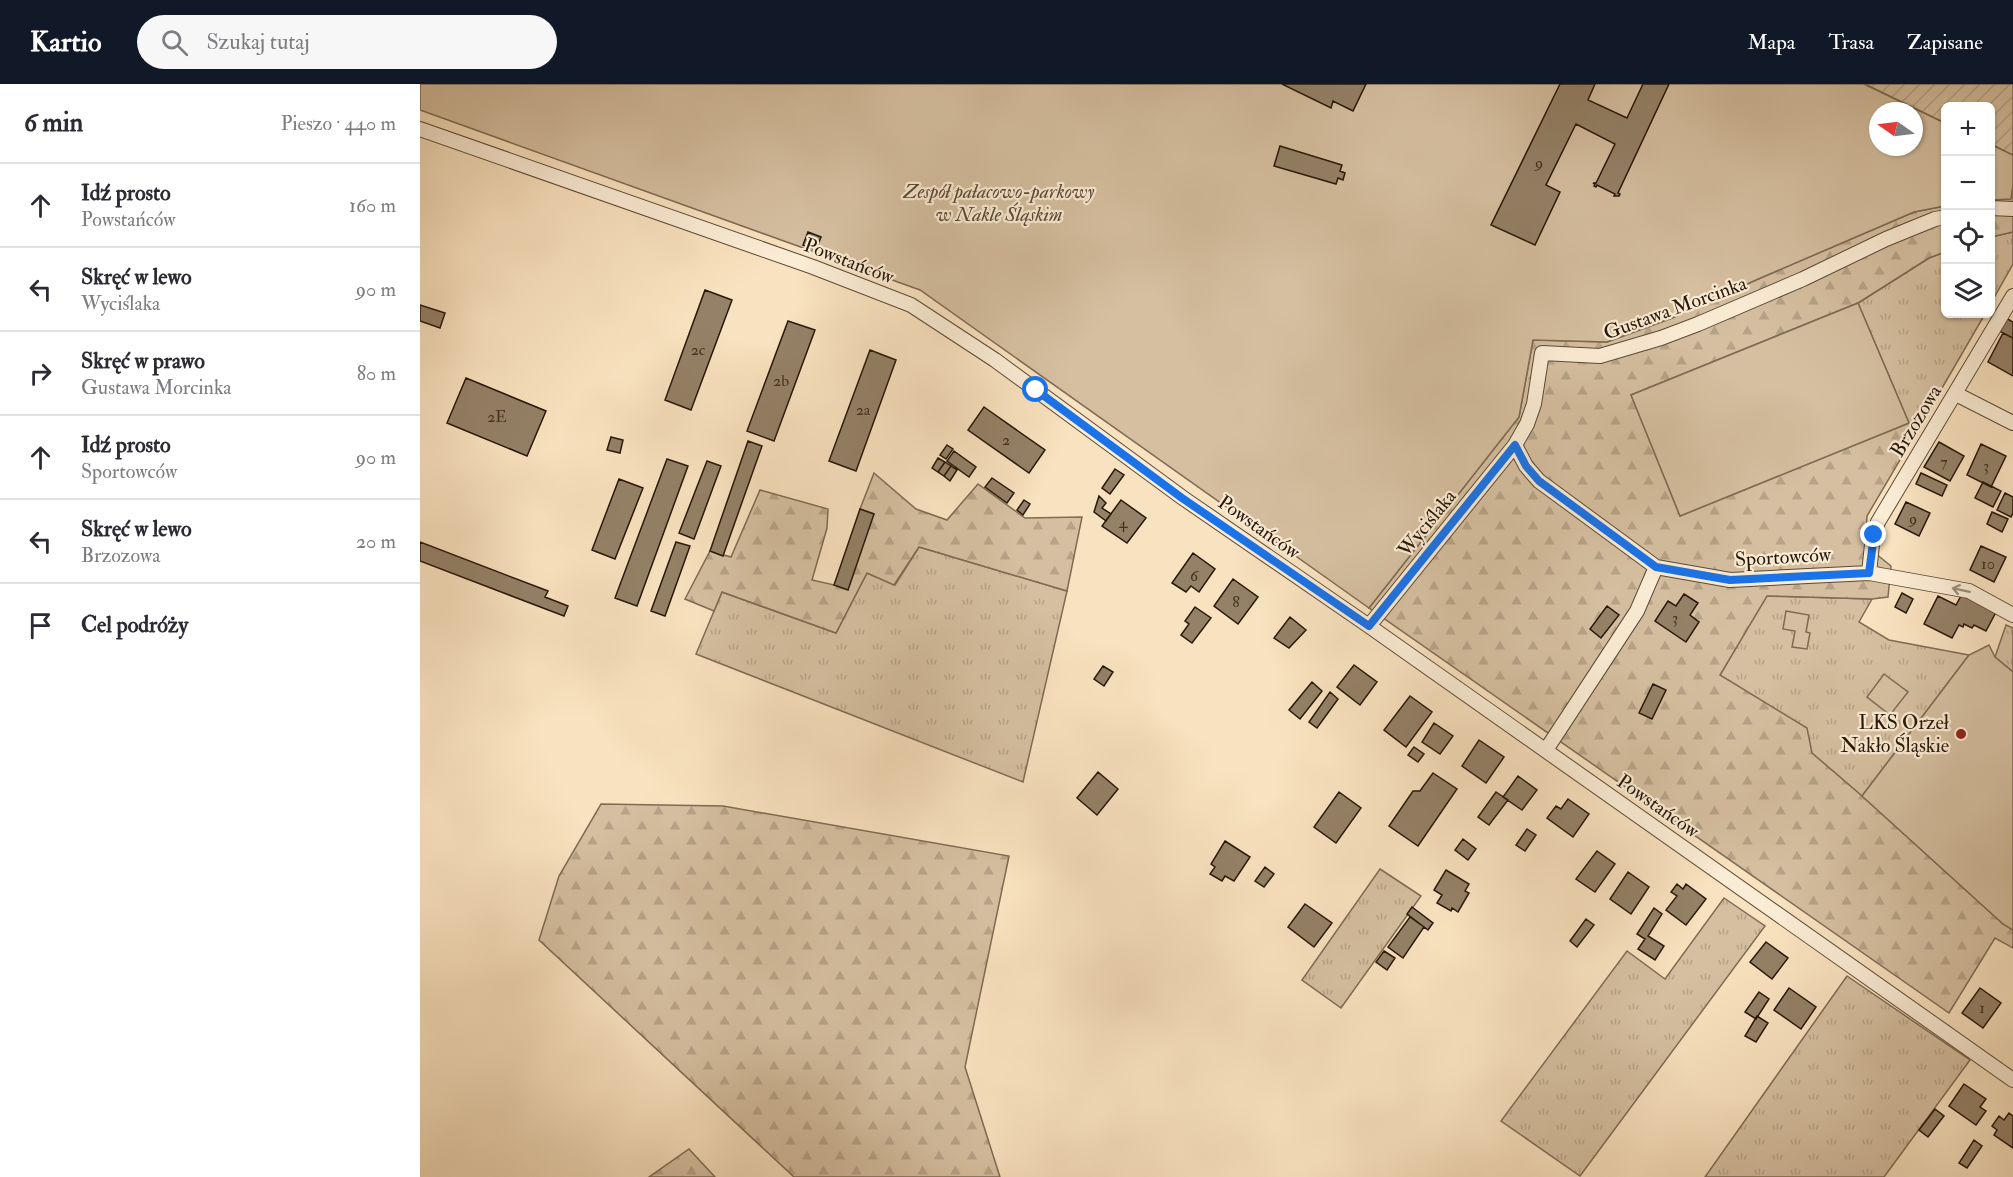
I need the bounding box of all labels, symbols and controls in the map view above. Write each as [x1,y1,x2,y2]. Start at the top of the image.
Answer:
search box [137,15,557,69]
text: Kartio [30,25,101,60]
icon: search [158,26,191,59]
text: Szukaj tutaj [206,28,309,56]
text: Mapa [1747,29,1795,56]
text: Trasa [1828,29,1874,56]
text: Zapisane [1907,29,1983,56]
north arrow [1869,102,1923,156]
map controls [1941,102,1995,318]
button: + [1941,102,1995,156]
text: 6 min [24,107,83,139]
text: Pieszo · 440 m [281,111,396,136]
house number: 9 [1534,153,1543,173]
button: − [1941,156,1995,210]
text: Idź prosto [81,179,171,207]
park label: Zespół pałacowo-parkowy w Nakle Śląskim [903,179,1095,227]
icon: ahead [24,189,57,222]
text: 160 m [349,193,396,218]
text: Powstańców [81,207,176,232]
button: locate [1941,210,1995,264]
street label: Powstańców [800,232,898,290]
text: Skręć w lewo [81,263,192,291]
button: layers [1941,264,1995,318]
street label: Gustawa Morcinka [1600,270,1751,345]
icon: left [24,273,57,306]
text: 90 m [356,277,396,302]
text: Wyciślaka [81,291,160,316]
house number: 2c [691,340,706,360]
text: Skręć w prawo [81,347,205,375]
icon: right [24,357,57,390]
text: 80 m [357,361,396,386]
house number: 2b [773,371,789,391]
text: Gustawa Morcinka [81,375,232,400]
route start [1022,376,1048,402]
street label: Brzozowa [1885,380,1948,461]
house number: 2a [856,400,871,420]
house number: 2E [487,407,507,427]
house number: 2 [1002,430,1010,450]
text: Idź prosto [81,431,171,459]
icon: ahead [24,441,57,474]
text: 90 m [356,445,396,470]
house number: 7 [1940,452,1948,472]
house number: 3 [1983,456,1989,476]
text: Sportowców [81,459,177,484]
street label: Wyciślaka [1392,484,1462,562]
street label: Powstańców [1213,490,1305,565]
house number: 9 [1908,509,1917,529]
house number: 4 [1119,513,1129,533]
text: Skręć w lewo [81,515,192,543]
route end [1860,521,1886,547]
icon: left [24,525,57,558]
text: 20 m [356,529,396,554]
street label: Sportowców [1734,542,1832,573]
text: Brzozowa [81,543,160,568]
house number: 10 [1981,554,1995,574]
house number: 6 [1190,566,1199,586]
one-way arrow [1951,583,1970,595]
house number: 8 [1232,592,1240,612]
house number: 3 [1672,608,1678,628]
icon: arrive [24,609,57,642]
text: Cel podróży [81,611,188,639]
place label: LKS Orzeł Nakło Śląskie [1840,710,1950,758]
marker: LKS Orzeł Nakło Śląskie [1954,727,1968,741]
street label: Powstańców [1612,769,1704,844]
house number: 1 [1979,998,1985,1018]

